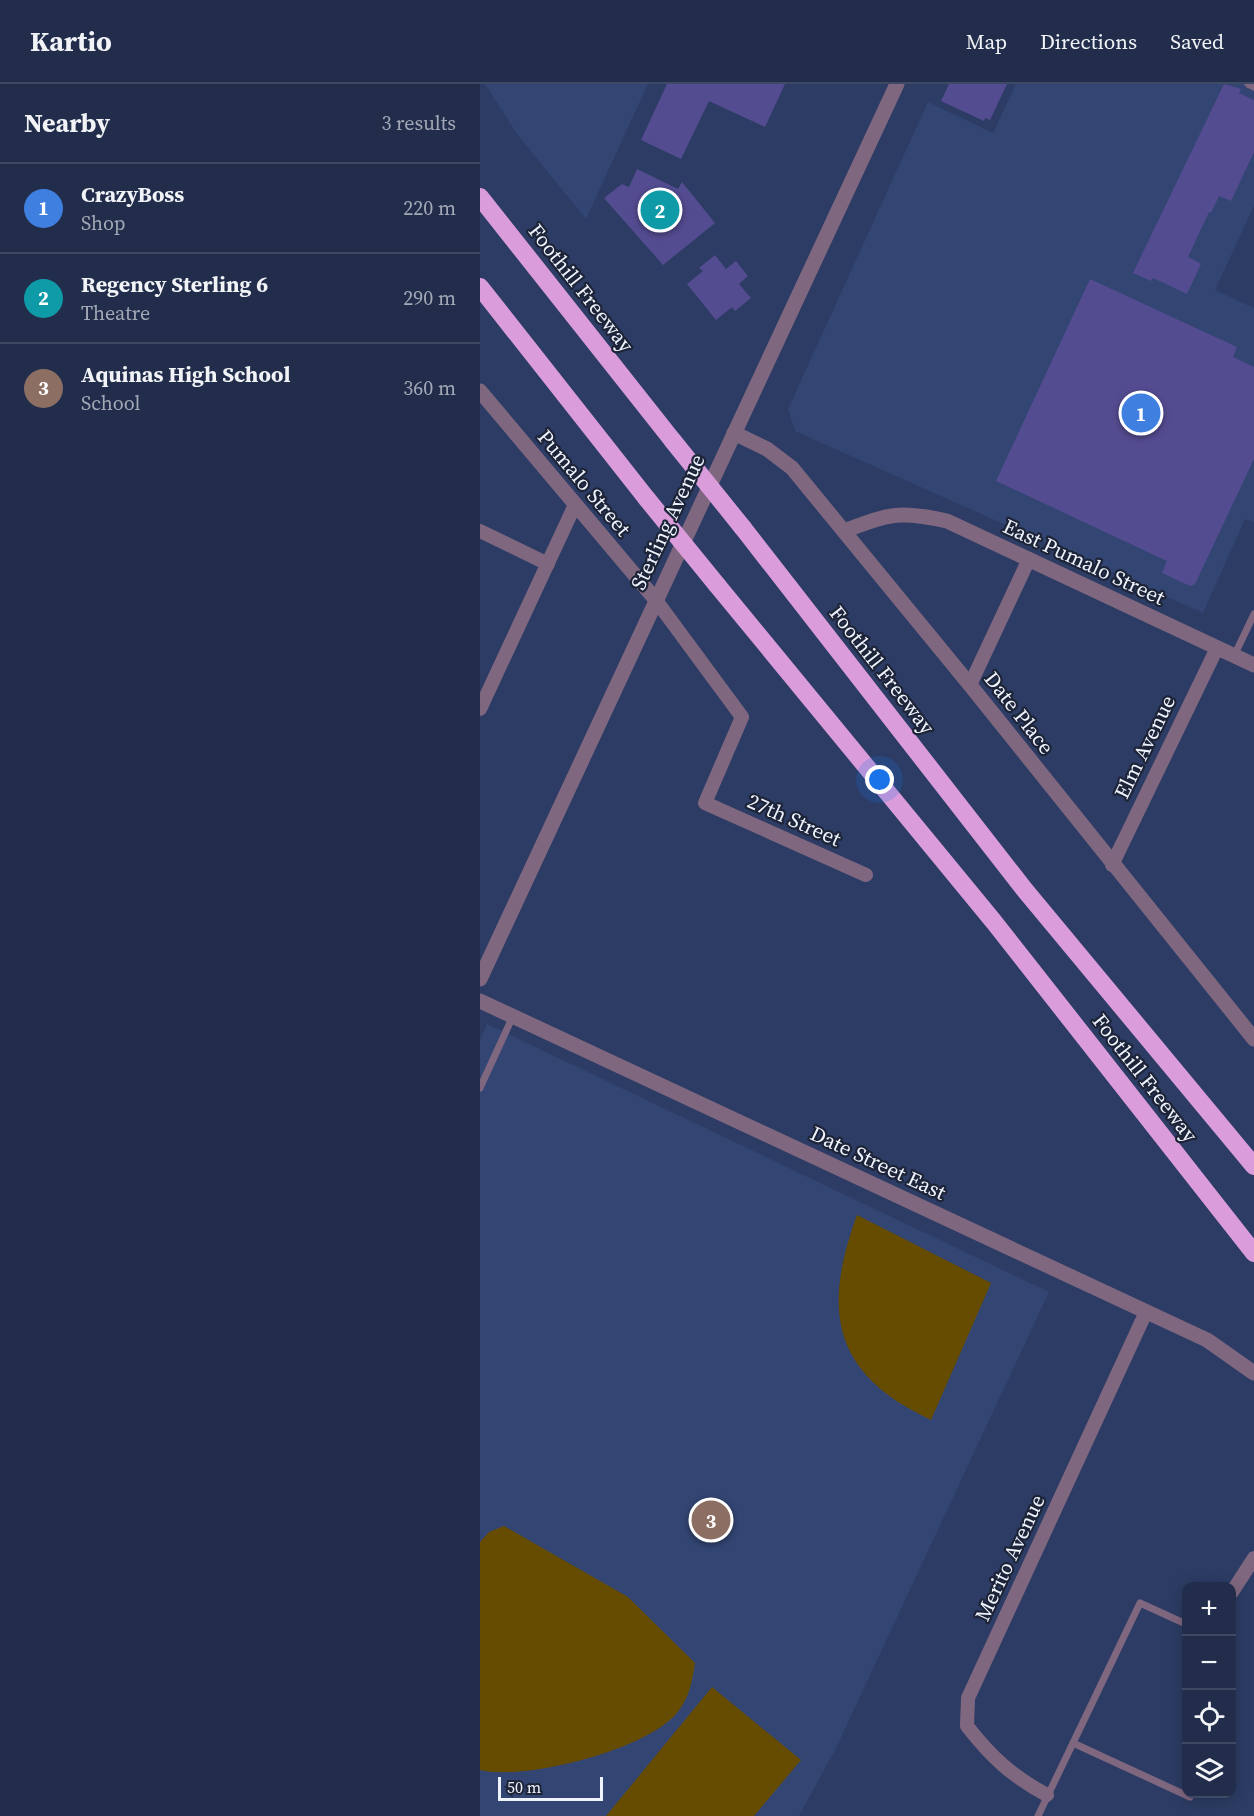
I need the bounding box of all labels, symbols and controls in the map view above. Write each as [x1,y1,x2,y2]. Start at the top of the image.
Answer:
text: Kartio [30,22,112,60]
text: Map [966,27,1007,56]
text: Directions [1040,27,1137,56]
text: Saved [1170,27,1224,56]
text: Nearby [24,105,110,141]
text: 3 results [381,109,456,137]
text: CrazyBoss [81,179,184,209]
pin: 2 [640,188,680,232]
text: 1 [38,194,49,222]
text: 220 m [403,194,456,222]
text: Shop [81,209,126,237]
street label: Foothill Freeway [522,217,641,358]
text: Regency Sterling 6 [81,269,268,299]
text: 2 [38,284,49,312]
text: 290 m [403,284,456,312]
text: Theatre [81,299,150,327]
text: Aquinas High School [81,359,291,389]
text: 3 [38,374,49,402]
text: 360 m [403,374,456,402]
text: School [81,389,141,417]
pin: 1 [1122,390,1160,436]
street label: Pumalo Street [531,423,638,542]
street label: Sterling Avenue [623,449,712,594]
street label: East Pumalo Street [999,511,1170,612]
street label: Foothill Freeway [823,599,942,740]
street label: Date Place [978,665,1061,760]
street label: Elm Avenue [1107,690,1182,803]
your location [865,765,894,794]
street label: 27th Street [743,786,846,853]
street label: Foothill Freeway [1086,1007,1205,1148]
street label: Date Street East [806,1118,951,1207]
street label: Merito Avenue [968,1490,1052,1626]
pin: 3 [692,1498,730,1542]
map controls [1182,1582,1236,1798]
button: + [1182,1582,1236,1636]
button: − [1182,1636,1236,1690]
button: locate [1182,1690,1236,1744]
button: layers [1182,1744,1236,1798]
scale bar [498,1774,603,1802]
text: 50 m [507,1776,541,1798]

